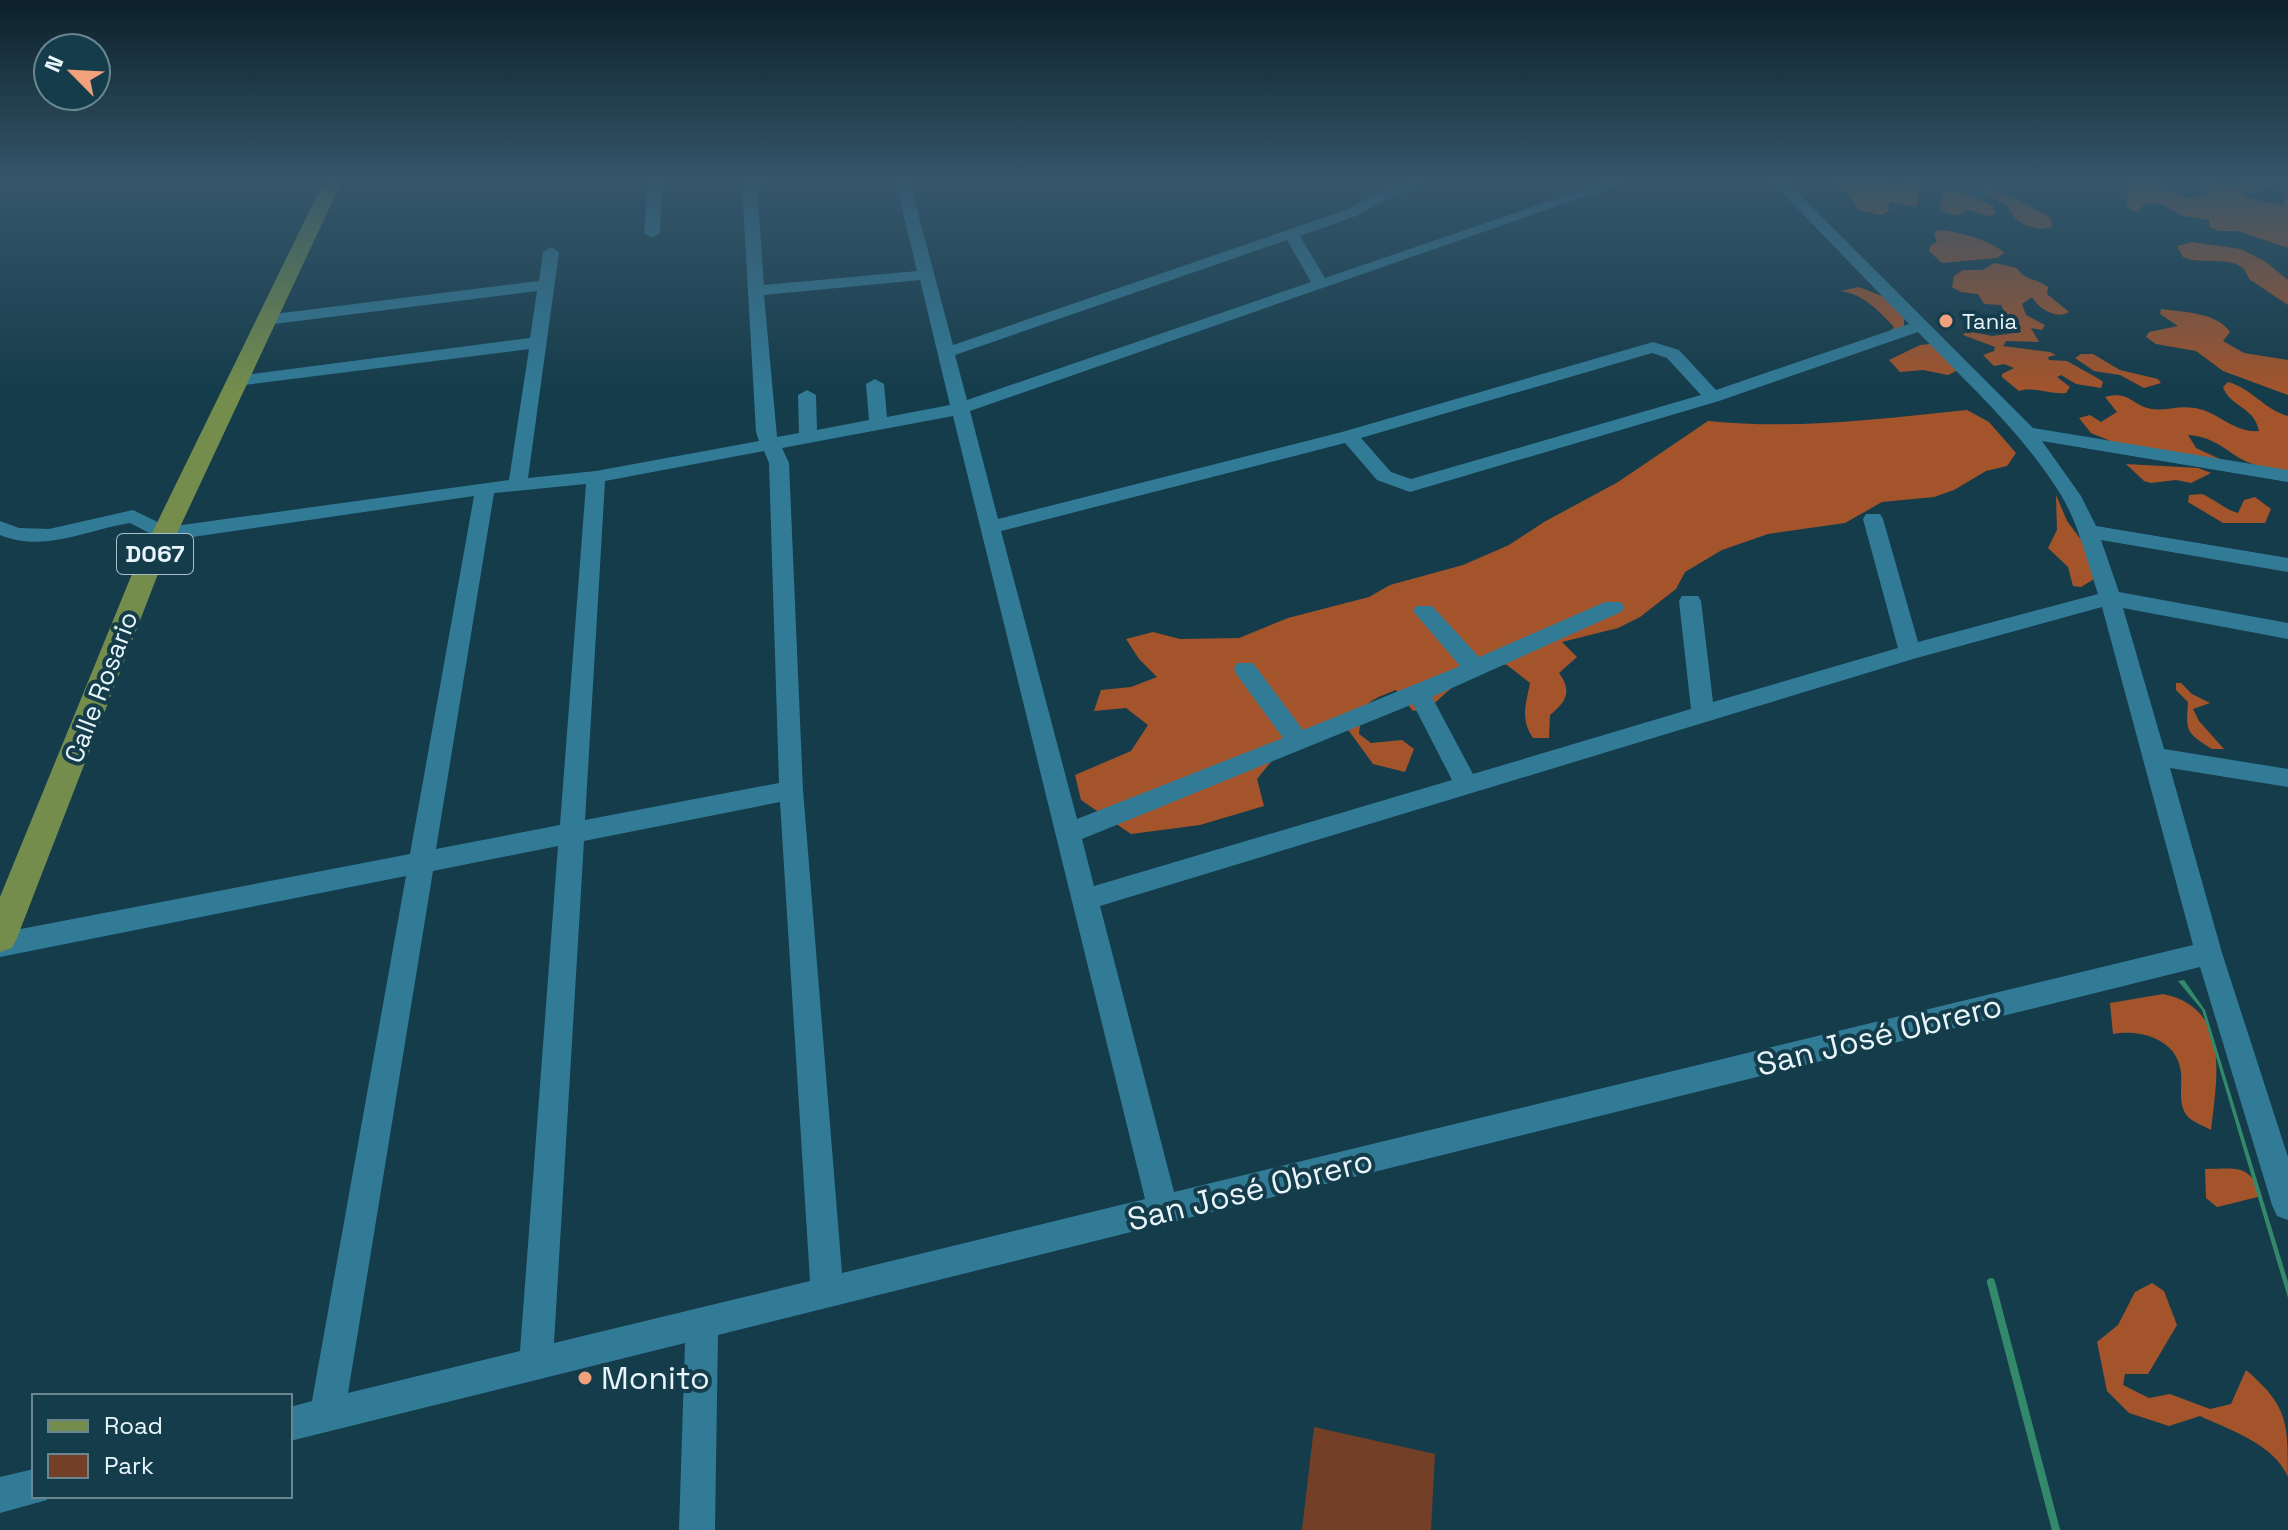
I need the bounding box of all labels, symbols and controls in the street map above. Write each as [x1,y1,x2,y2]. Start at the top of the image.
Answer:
north arrow [32,32,112,112]
text: N [38,51,70,76]
place label: Tania [1962,307,2018,335]
marker: Tania [1937,312,1955,330]
road number: D067 [117,534,193,574]
street label: Calle Rosario [57,606,145,768]
street label: San José Obrero [1752,985,2006,1085]
street label: San José Obrero [1123,1140,1377,1240]
place label: Monito [601,1358,710,1398]
marker: Monito [576,1369,594,1387]
legend [32,1394,292,1498]
text: Road [104,1410,163,1441]
text: Park [104,1450,154,1481]

